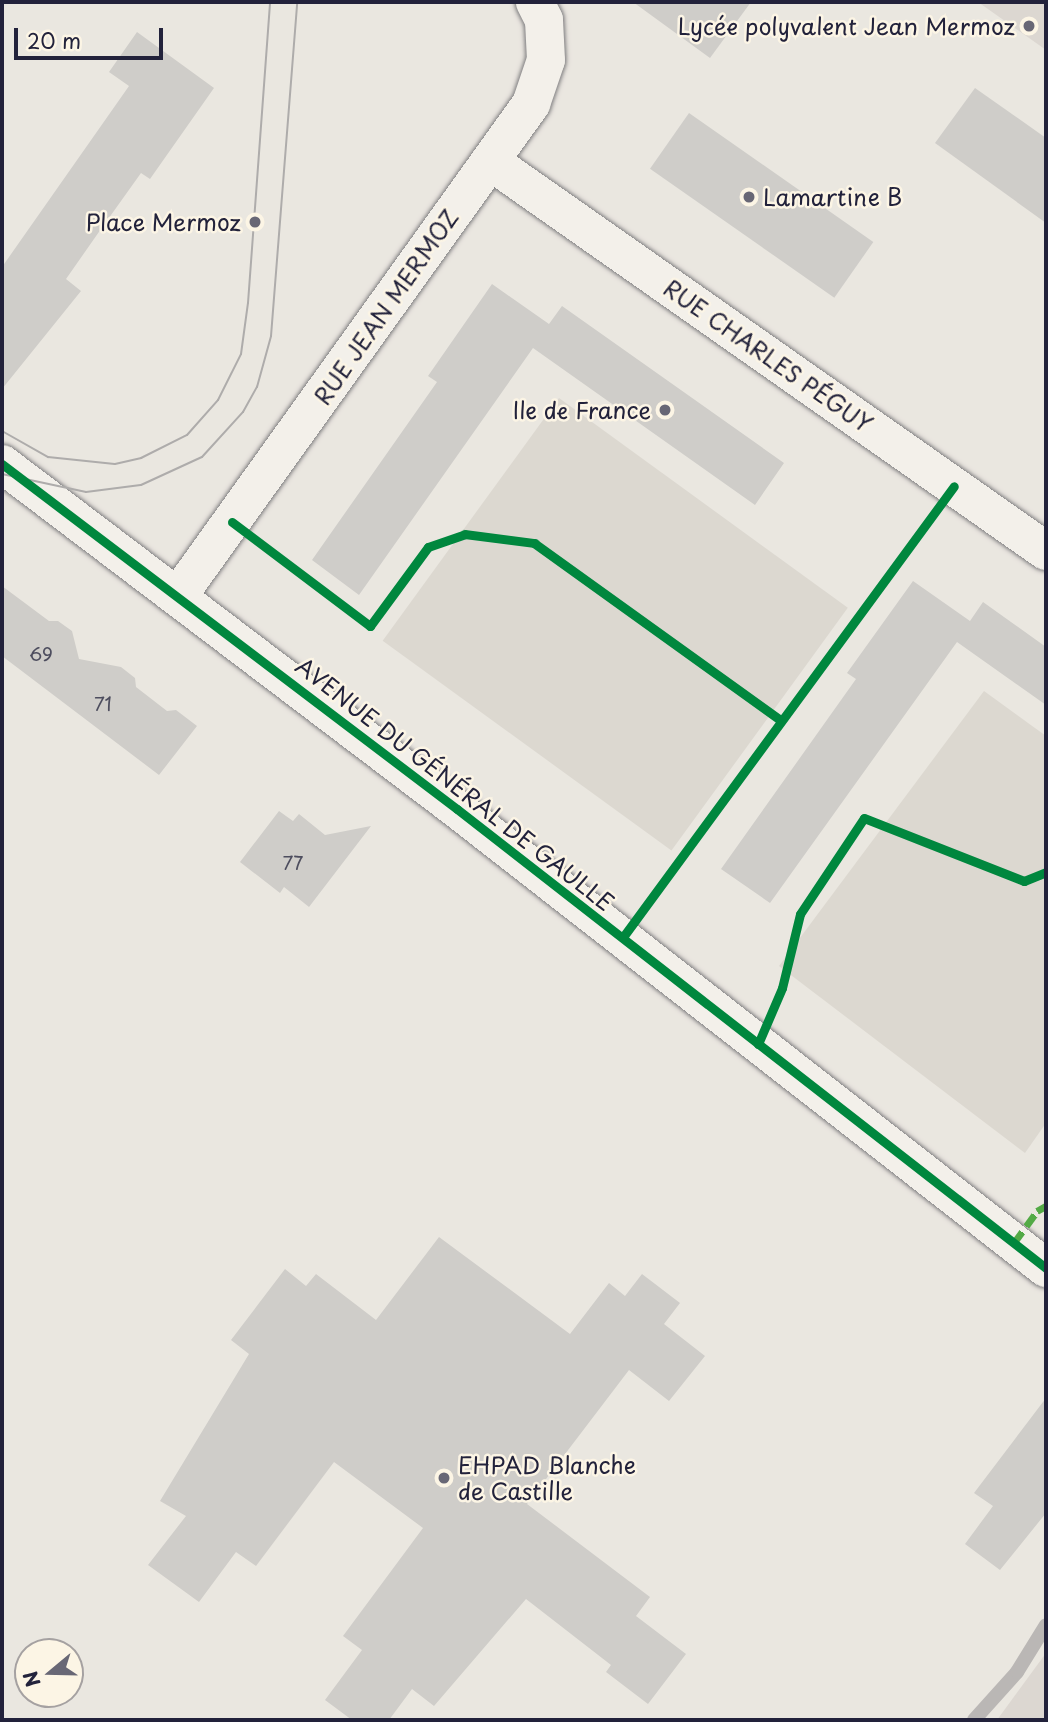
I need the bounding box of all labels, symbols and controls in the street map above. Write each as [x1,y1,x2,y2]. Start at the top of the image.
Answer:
place label: Lycée polyvalent Jean Mermoz [675,12,1015,40]
scale bar [18,14,166,58]
marker: Lycée polyvalent Jean Mermoz [1021,18,1037,34]
text: 20 m [27,24,81,56]
place label: Lamartine B [763,183,902,211]
marker: Lamartine B [741,189,757,205]
street label: RUE JEAN MERMOZ [308,204,464,410]
place label: Place Mermoz [85,208,241,236]
marker: Place Mermoz [247,214,263,230]
street label: RUE CHARLES PÉGUY [656,272,880,440]
place label: Ile de France [509,396,651,424]
marker: Ile de France [657,402,673,418]
house number: 69 [29,643,53,665]
street label: AVENUE DU GÉNÉRAL DE GAULLE [287,649,623,919]
house number: 71 [94,693,112,715]
house number: 77 [283,852,303,874]
place label: EHPAD Blanche de Castille [458,1451,634,1505]
marker: EHPAD Blanche de Castille [436,1470,452,1486]
north arrow [14,1638,84,1708]
text: N [15,1668,47,1691]

